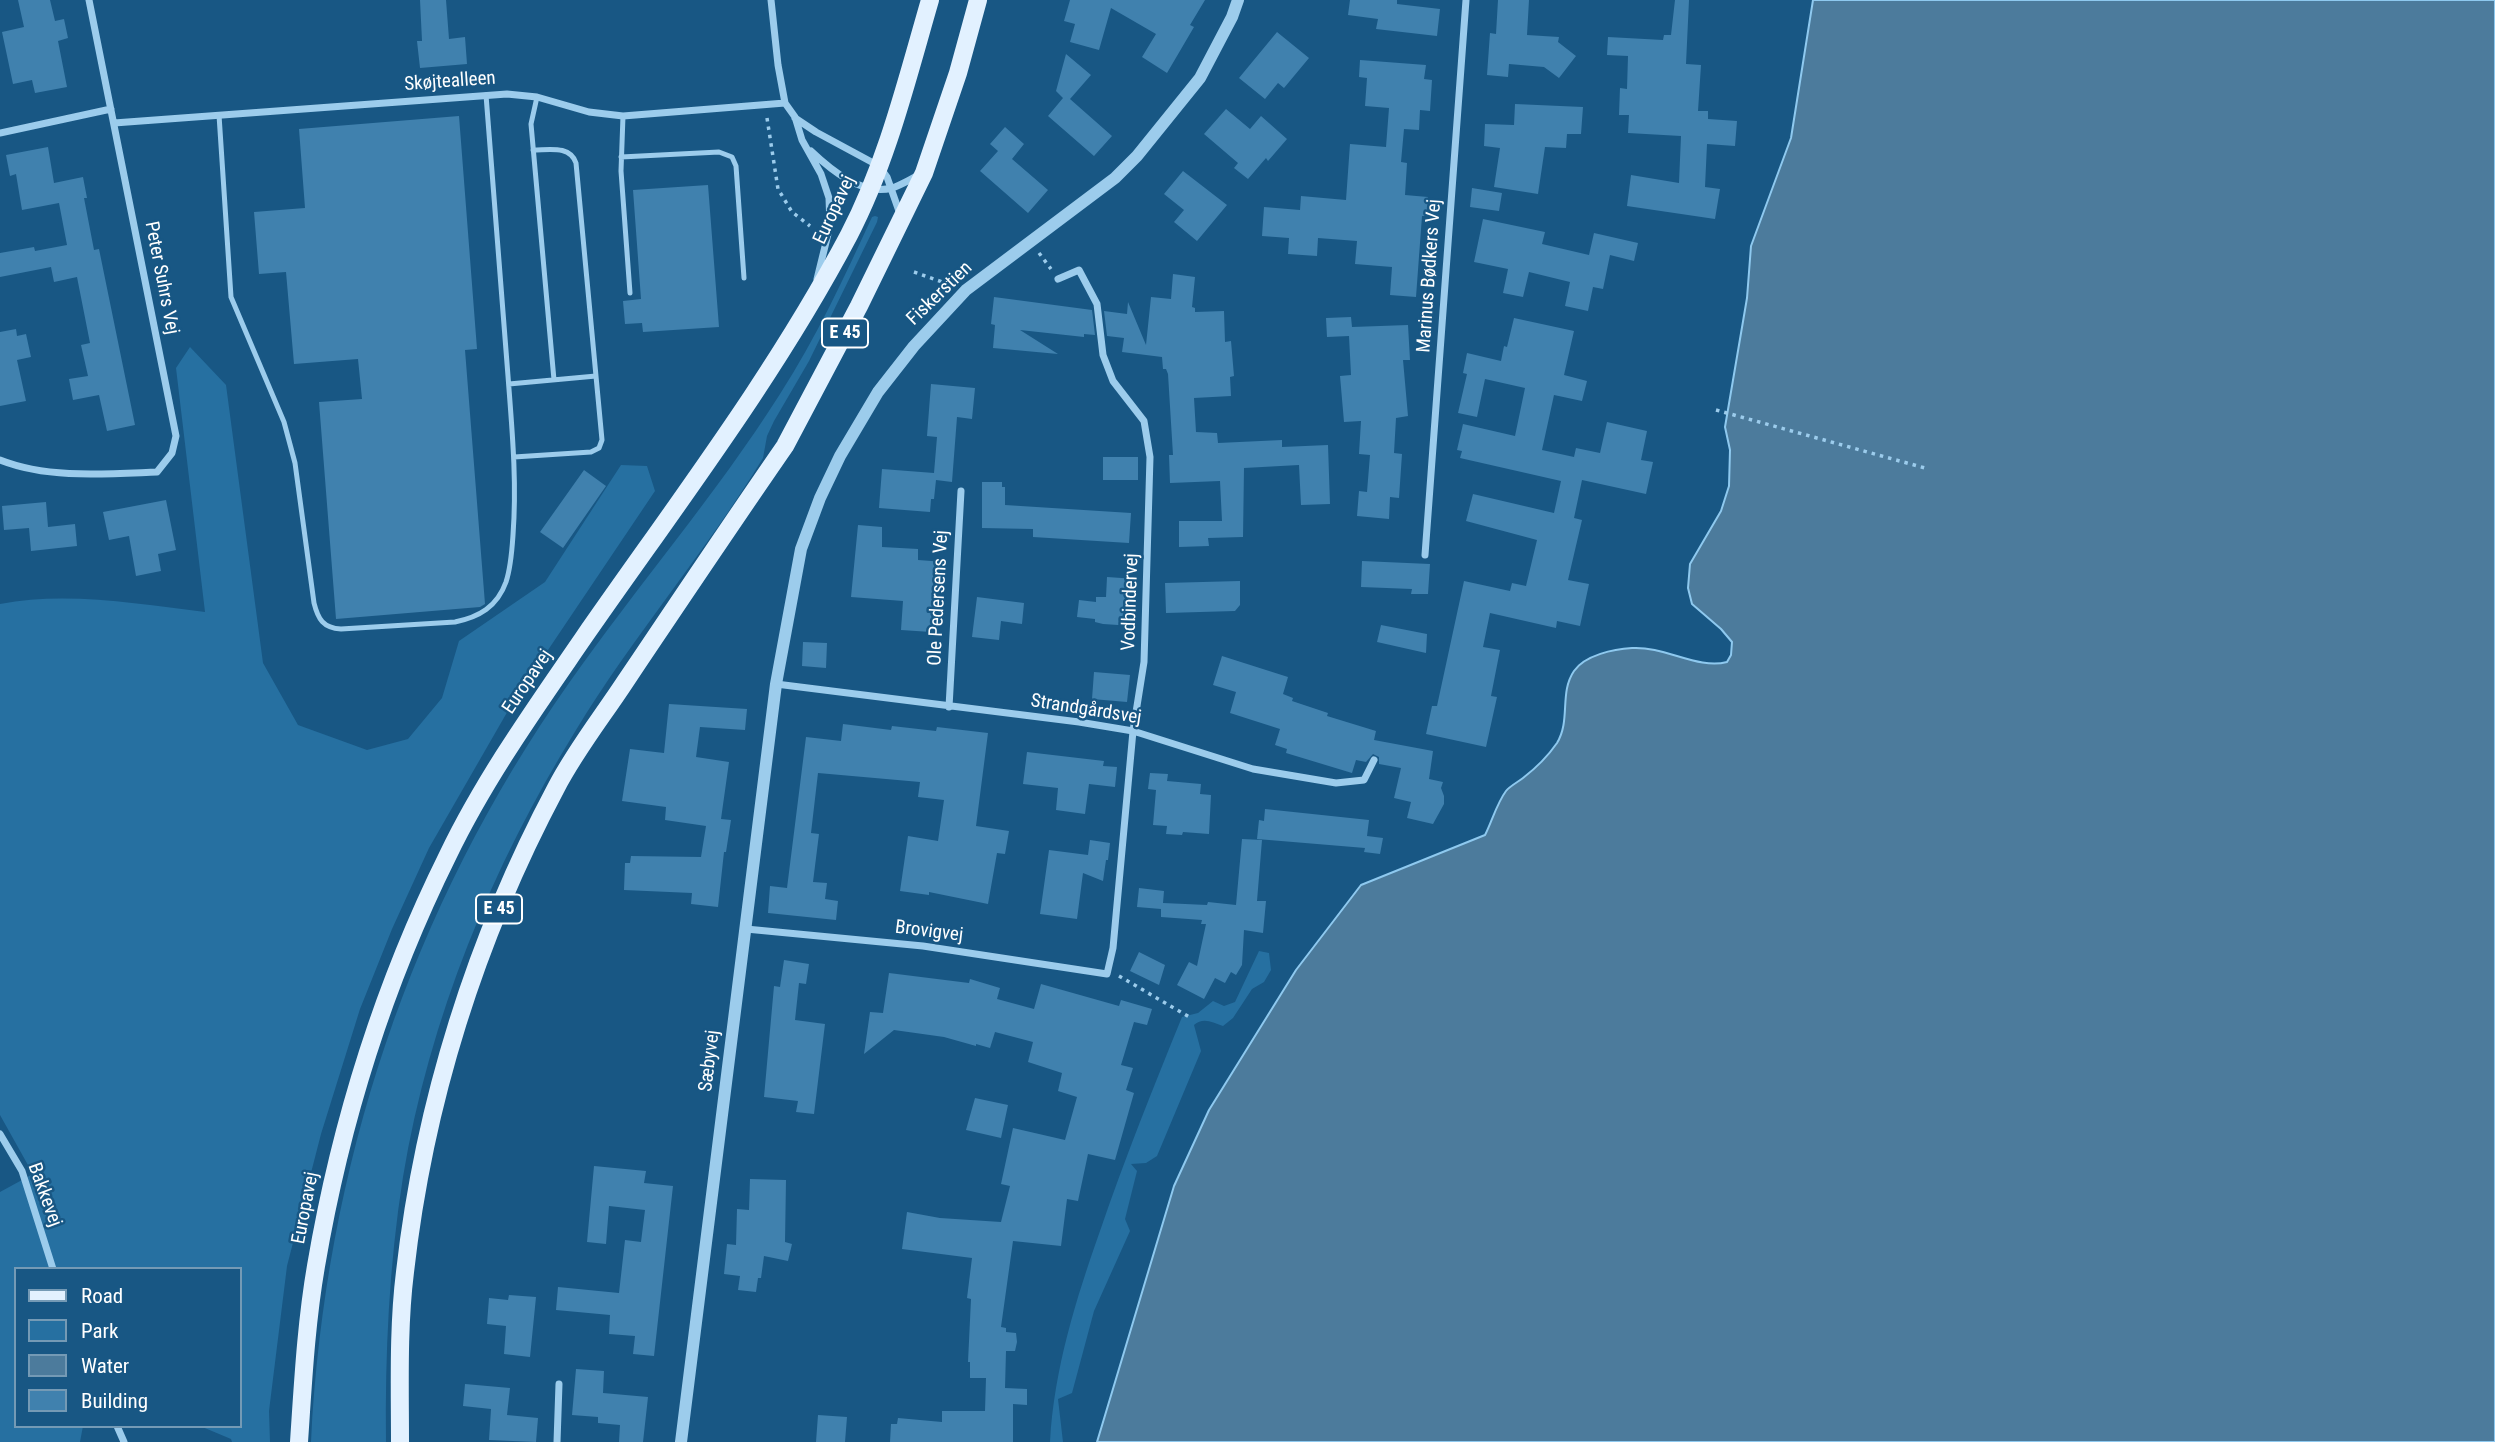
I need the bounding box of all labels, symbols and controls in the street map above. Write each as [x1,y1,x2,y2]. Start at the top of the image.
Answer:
street label: Skøjtealleen [404,67,496,97]
street label: Europavej [809,172,861,248]
street label: Marinus Bødkers Vej [1413,198,1447,354]
street label: Peter Suhrs Vej [139,220,183,336]
street label: Fiskerstien [903,257,977,331]
road number: E 45 [822,318,868,348]
street label: Ole Pedersens Vej [924,530,954,666]
street label: Vodbindervej [1118,553,1144,651]
street label: Europavej [498,645,558,719]
street label: Strandgårdsvej [1029,690,1143,730]
road number: E 45 [476,894,522,924]
street label: Brovigvej [894,917,964,947]
street label: Sæbyvej [695,1029,725,1093]
street label: Bakkevej [22,1160,66,1230]
street label: Europavej [288,1170,324,1246]
legend [14,1267,242,1428]
text: Road [81,1284,123,1308]
text: Park [81,1319,118,1343]
text: Water [81,1354,129,1378]
text: Building [81,1389,148,1413]

